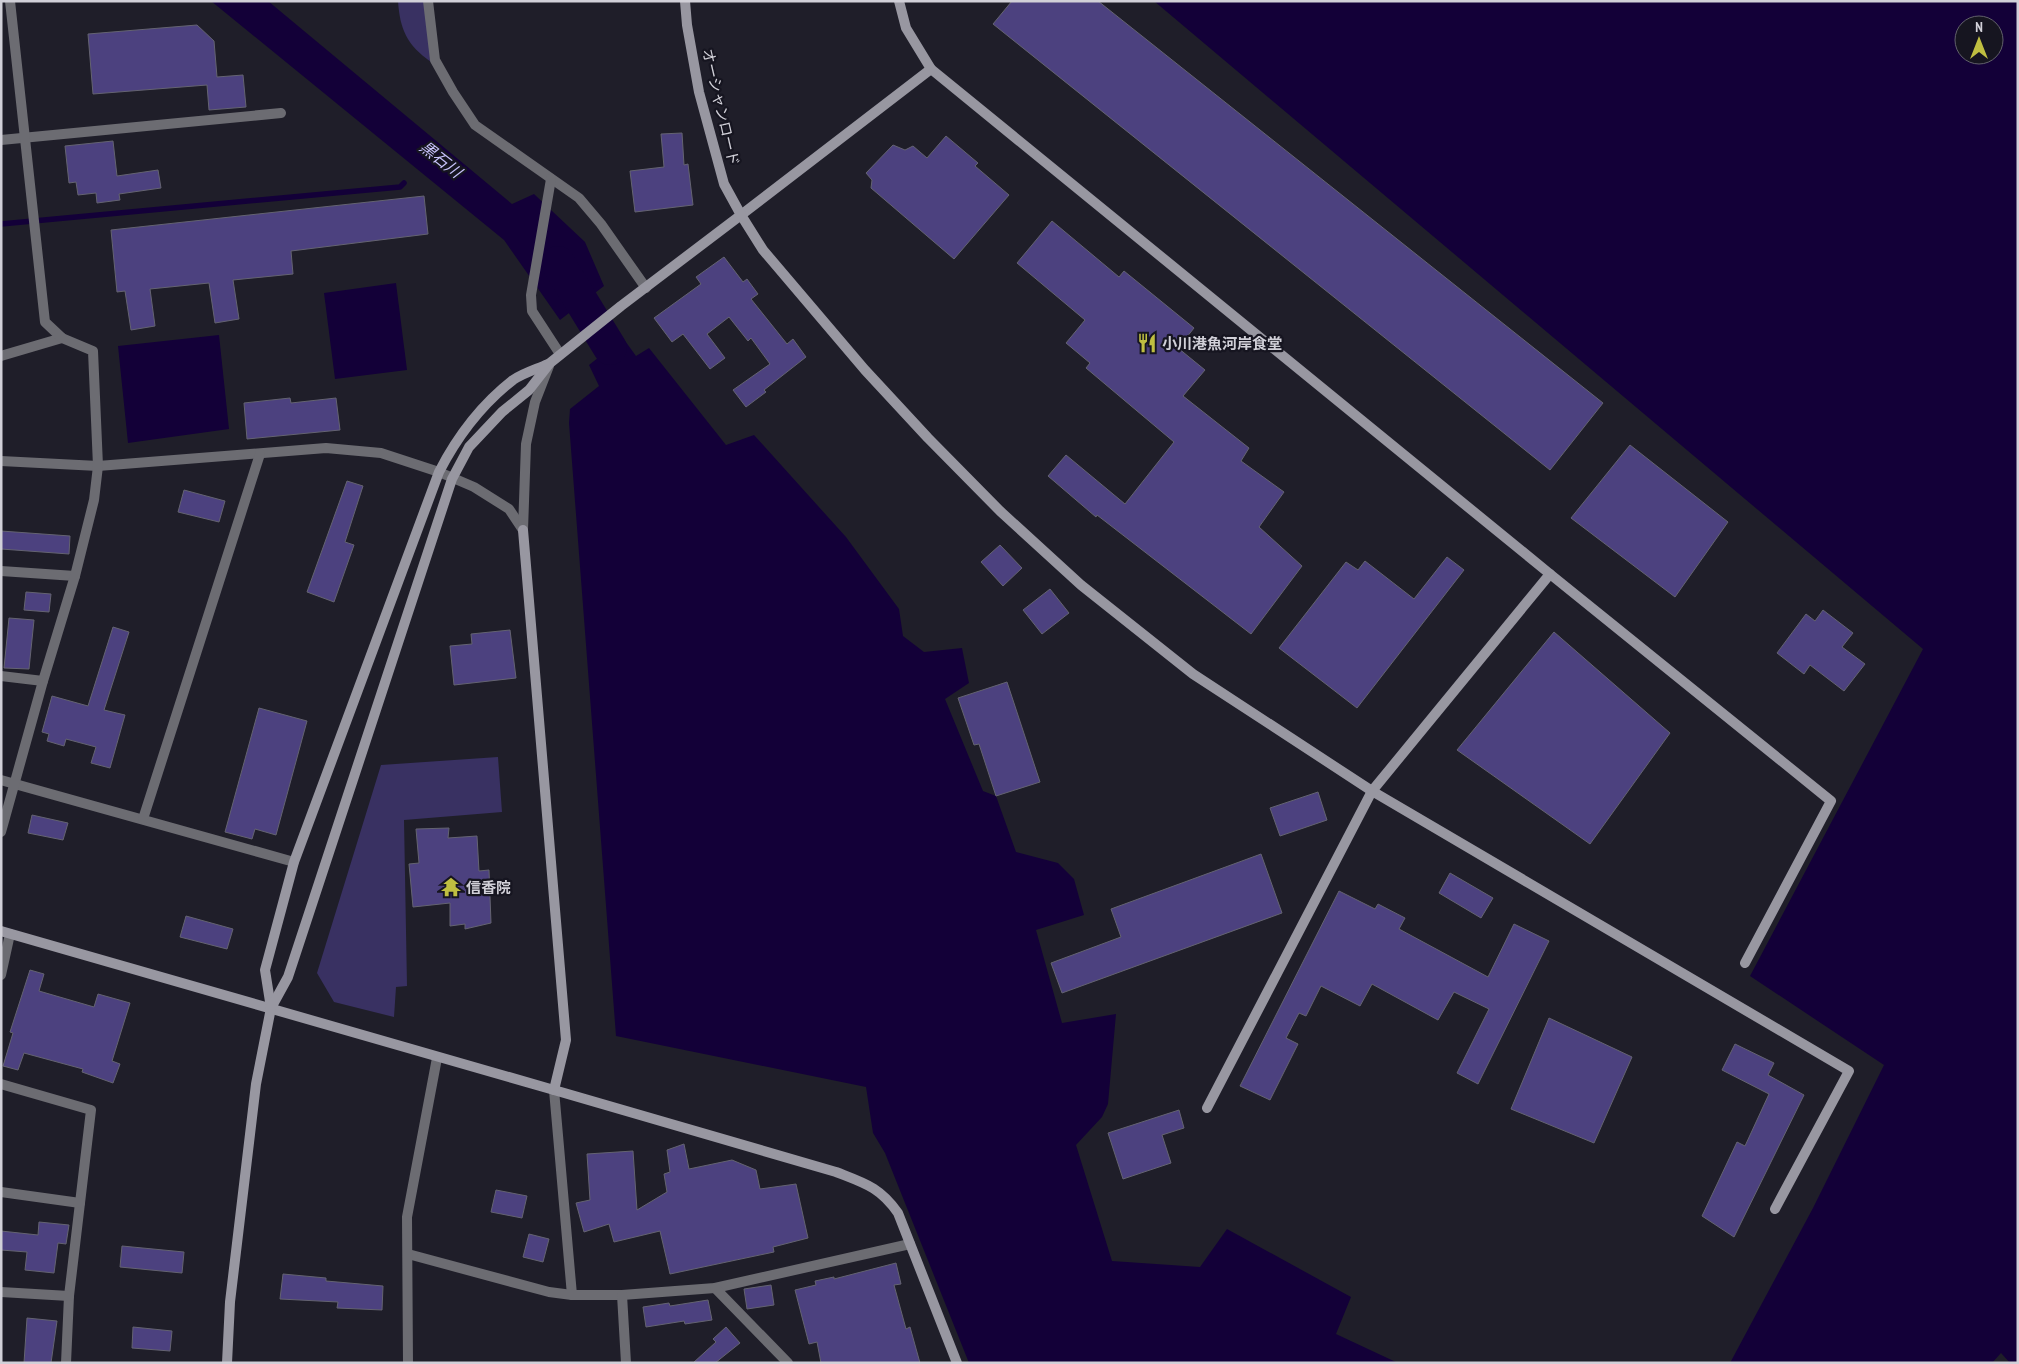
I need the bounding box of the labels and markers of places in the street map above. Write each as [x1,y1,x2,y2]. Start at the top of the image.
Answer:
restaurant icon: 小川港魚河岸食堂 [1136,332,1158,354]
place label: 小川港魚河岸食堂 [1162,334,1282,353]
temple icon: 信香院 [440,876,462,898]
place label: 信香院 [466,878,511,897]

